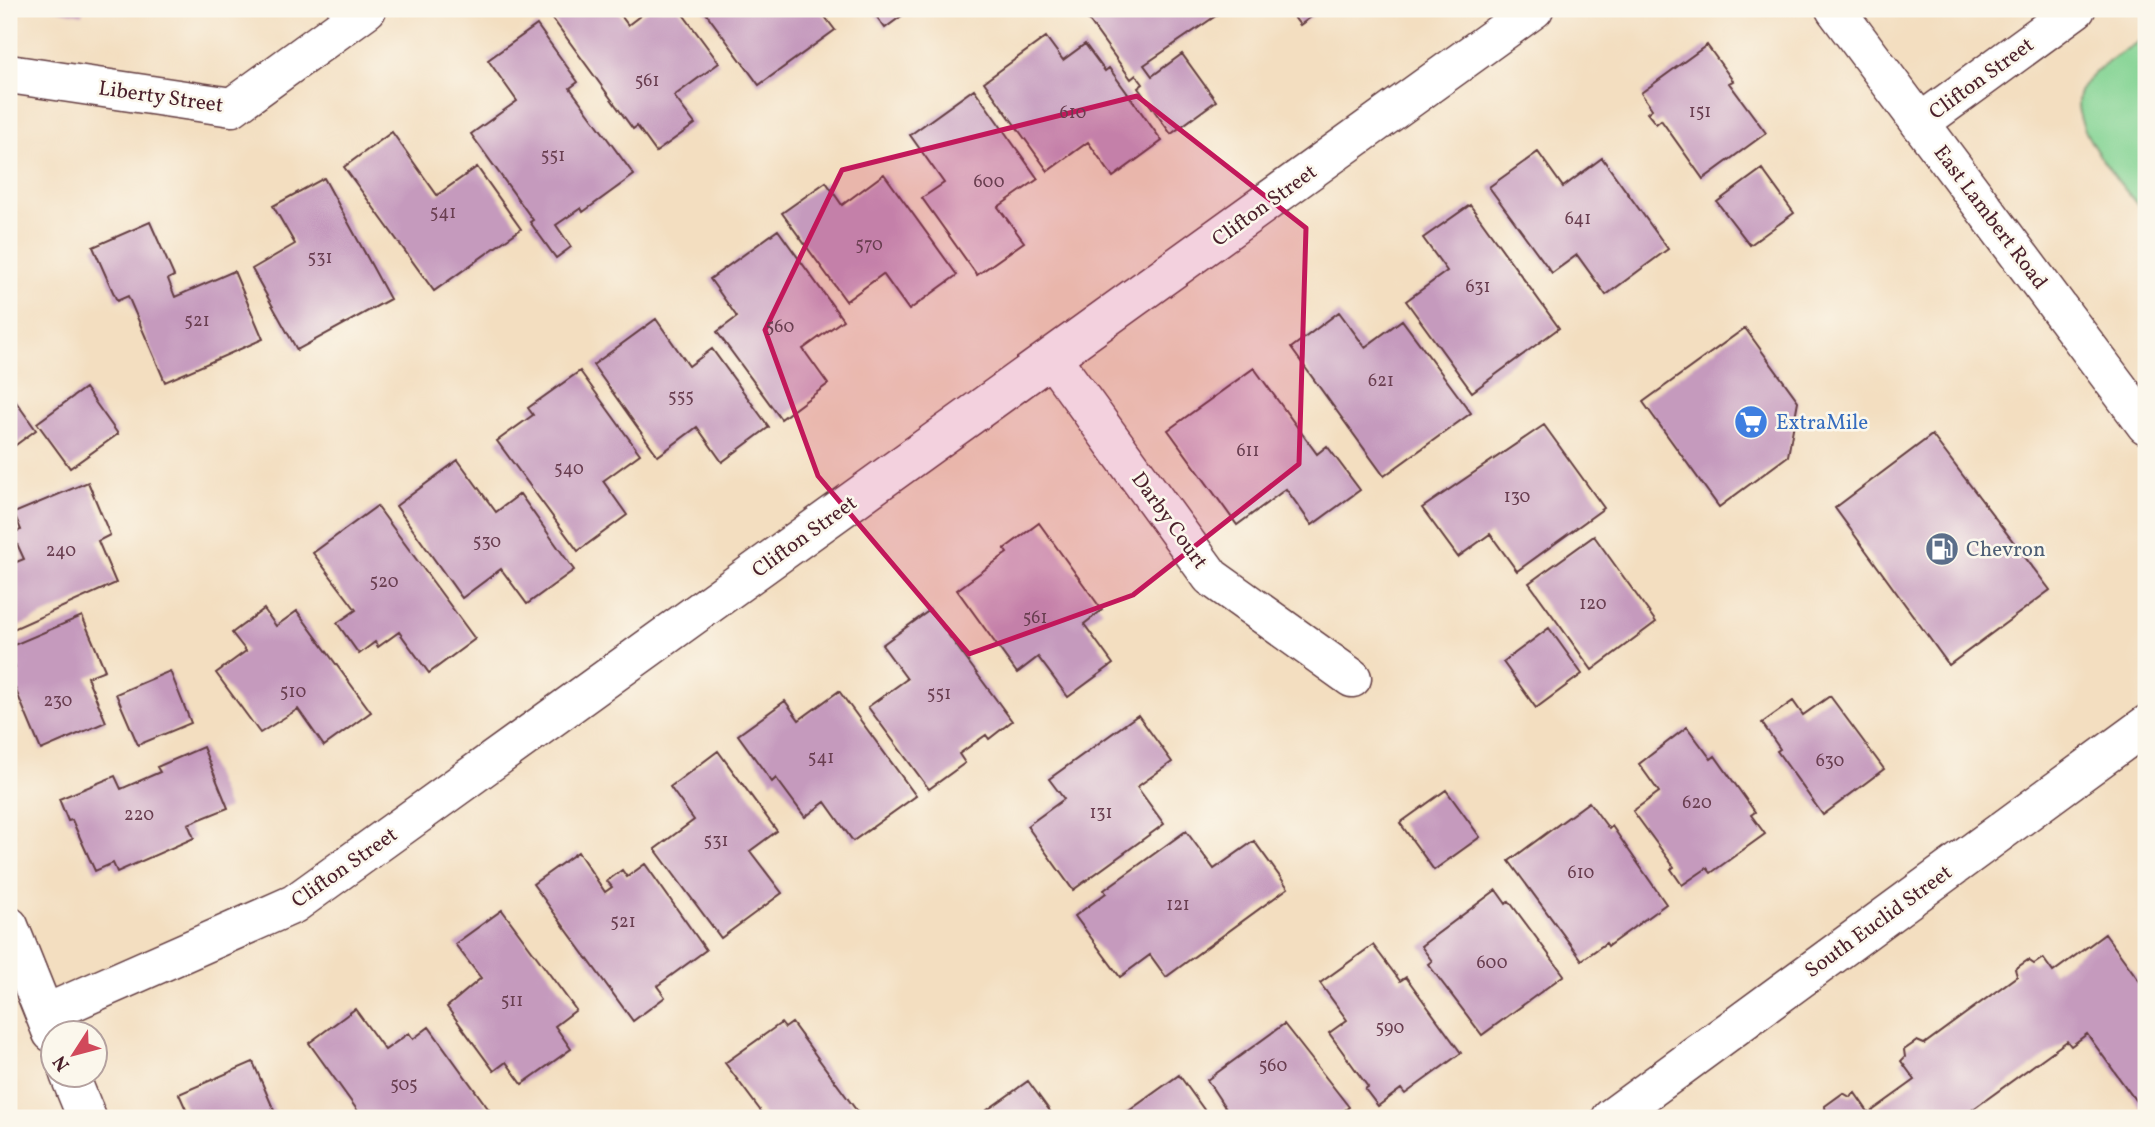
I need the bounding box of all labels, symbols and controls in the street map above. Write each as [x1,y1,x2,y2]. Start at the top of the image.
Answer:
street label: Clifton Street [1923,31,2040,127]
house number: 561 [635,69,659,94]
street label: Liberty Street [97,74,225,121]
house number: 151 [1689,100,1711,125]
house number: 610 [1060,101,1087,126]
street label: East Lambert Road [1926,140,2054,296]
house number: 551 [541,144,565,169]
street label: Clifton Street [1206,158,1323,254]
house number: 600 [973,170,1005,195]
house number: 541 [430,201,456,226]
house number: 641 [1565,207,1591,232]
house number: 570 [855,233,883,258]
house number: 531 [308,246,332,271]
house number: 631 [1465,275,1491,300]
house number: 521 [184,309,210,334]
house number: 560 [766,315,794,340]
house number: 621 [1368,369,1394,394]
house number: 555 [668,385,694,410]
supermarket icon: ExtraMile [1732,403,1770,441]
place label: ExtraMile [1776,409,1868,438]
house number: 611 [1236,439,1260,464]
house number: 540 [554,457,584,482]
street label: Darby Court [1124,466,1214,575]
house number: 130 [1504,485,1531,510]
street label: Clifton Street [746,489,863,585]
house number: 530 [473,530,501,555]
fuel station icon: Chevron [1923,530,1961,568]
place label: Chevron [1966,536,2046,565]
house number: 240 [46,539,76,564]
house number: 520 [370,570,399,595]
house number: 120 [1579,592,1607,617]
house number: 561 [1023,606,1047,631]
house number: 510 [280,680,306,705]
house number: 551 [927,682,951,707]
house number: 230 [44,689,73,714]
house number: 541 [808,746,834,771]
house number: 630 [1816,749,1844,774]
house number: 620 [1682,791,1712,816]
house number: 131 [1089,801,1113,826]
house number: 220 [124,803,154,828]
street label: Clifton Street [286,821,404,916]
house number: 531 [704,829,728,854]
street label: South Euclid Street [1799,859,1958,986]
house number: 610 [1568,861,1595,886]
house number: 121 [1166,893,1190,918]
house number: 521 [610,910,636,935]
house number: 600 [1476,951,1508,976]
house number: 511 [501,989,523,1014]
house number: 590 [1376,1016,1405,1041]
north arrow [38,1018,108,1088]
text: N [47,1049,76,1076]
house number: 560 [1259,1054,1287,1079]
house number: 505 [390,1073,418,1098]

